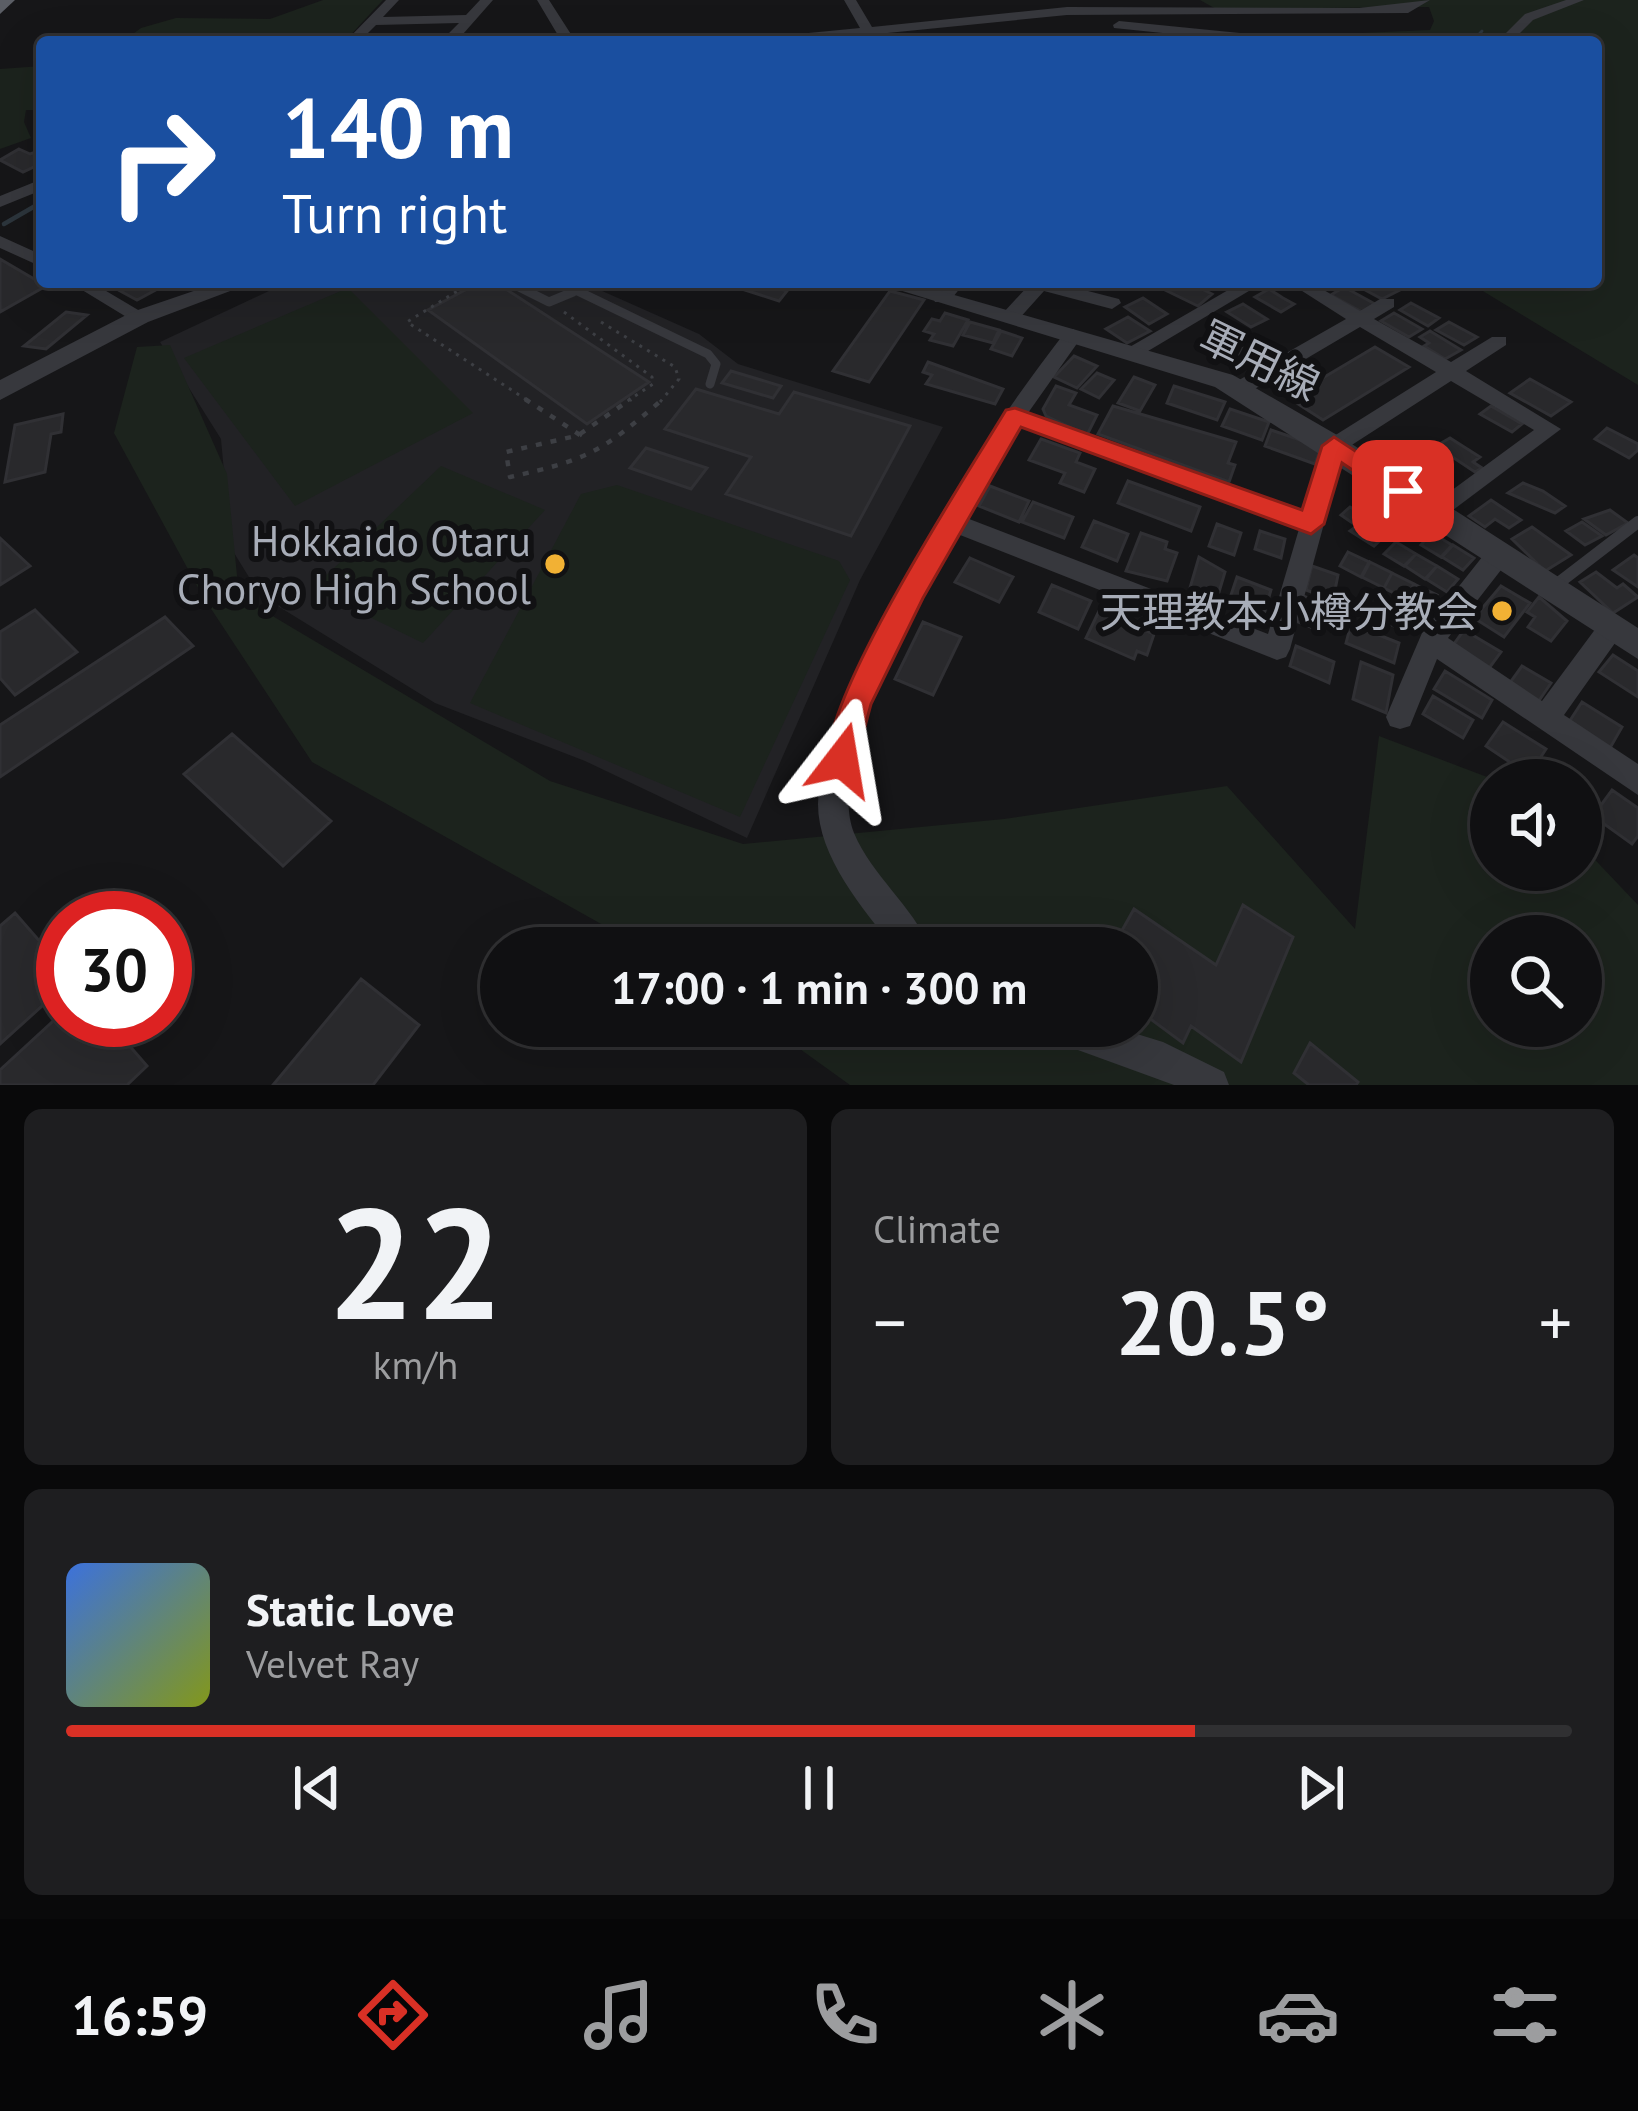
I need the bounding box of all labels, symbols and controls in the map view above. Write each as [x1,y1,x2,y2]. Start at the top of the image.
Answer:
text: 140 m [282,72,514,181]
icon: right [84,84,240,240]
text: Turn right [282,178,507,248]
street label: 軍用線 [1191,308,1329,412]
pin [1352,440,1454,542]
icon: arrive [1370,458,1436,524]
place label: Hokkaido Otaru Choryo High School [177,513,531,616]
marker: Hokkaido Otaru Choryo High School [542,551,568,577]
place label: 天理教本小樽分教会 [1100,584,1478,639]
marker: 天理教本小樽分教会 [1489,598,1515,624]
position arrow [779,697,905,823]
map controls [1470,759,1602,1047]
button: sound [1470,759,1602,891]
speed limit sign: 30 [36,891,192,1047]
button: search [1470,915,1602,1047]
text: 17:00 · 1 min · 300 m [611,958,1027,1016]
text: 22 [327,1160,504,1362]
text: Climate [873,1203,1001,1254]
text: 20.5° [1115,1263,1330,1380]
text: − [873,1279,906,1364]
text: + [1539,1279,1572,1364]
text: km/h [373,1339,458,1390]
text: Static Love [246,1580,455,1638]
text: Velvet Ray [246,1638,419,1689]
icon: previous [284,1755,350,1821]
icon: pause [786,1755,852,1821]
icon: next [1288,1755,1354,1821]
icon: directions [351,1973,435,2057]
icon: music [577,1973,661,2057]
icon: phone [803,1973,887,2057]
icon: climate [1030,1973,1114,2057]
icon: car [1256,1973,1340,2057]
icon: filters [1483,1973,1567,2057]
text: 16:59 [71,1980,208,2050]

